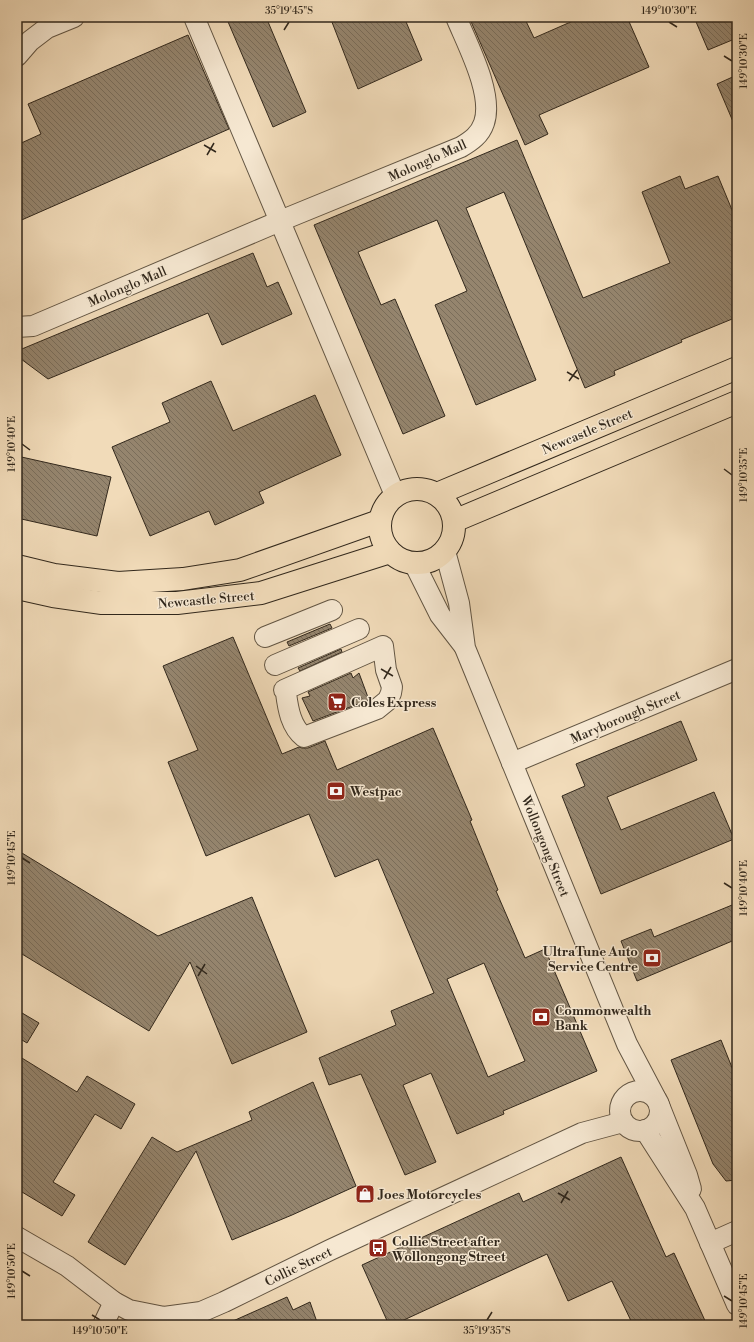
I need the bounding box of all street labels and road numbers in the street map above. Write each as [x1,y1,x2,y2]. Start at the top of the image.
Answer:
street label: Molonglo Mall [386,136,469,185]
street label: Molonglo Mall [86,263,169,311]
street label: Newcastle Street [540,405,635,458]
street label: Newcastle Street [157,588,255,612]
street label: Maryborough Street [568,686,683,747]
street label: Wollongong Street [517,793,573,900]
street label: Collie Street [262,1244,335,1290]

